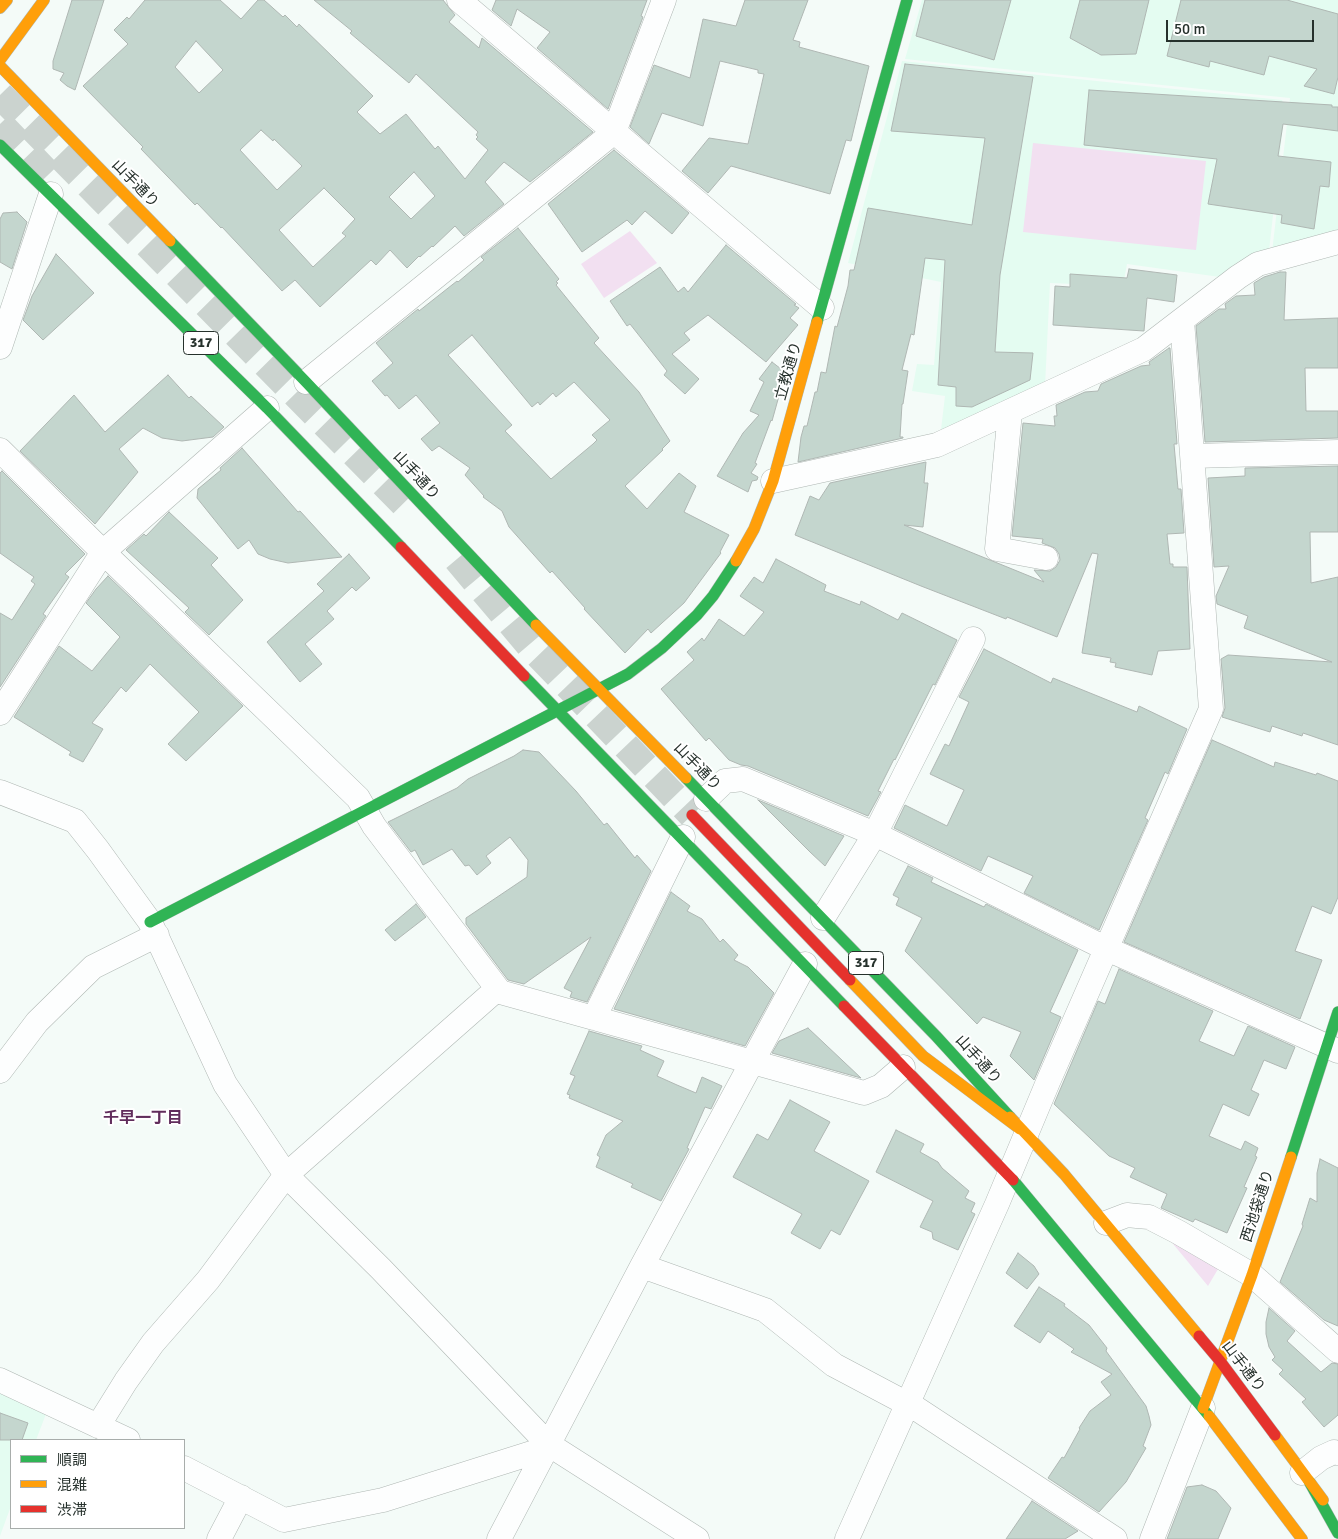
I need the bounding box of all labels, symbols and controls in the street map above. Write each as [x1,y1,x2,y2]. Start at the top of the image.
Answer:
scale bar [1168,10,1316,42]
text: 50 m [1174,20,1205,38]
street label: 山手通り [108,156,162,212]
road number: 317 [184,332,218,354]
street label: 立教通り [772,340,806,402]
street label: 山手通り [389,448,443,504]
street label: 山手通り [670,739,724,795]
road number: 317 [848,951,884,974]
street label: 山手通り [951,1032,1005,1088]
district label: 千早一丁目 [103,1109,183,1129]
street label: 西池袋通り [1238,1168,1278,1244]
street label: 山手通り [1218,1338,1268,1396]
legend [10,1439,185,1529]
text: 順調 [57,1451,87,1469]
text: 混雑 [57,1476,87,1494]
text: 渋滞 [57,1501,87,1519]

